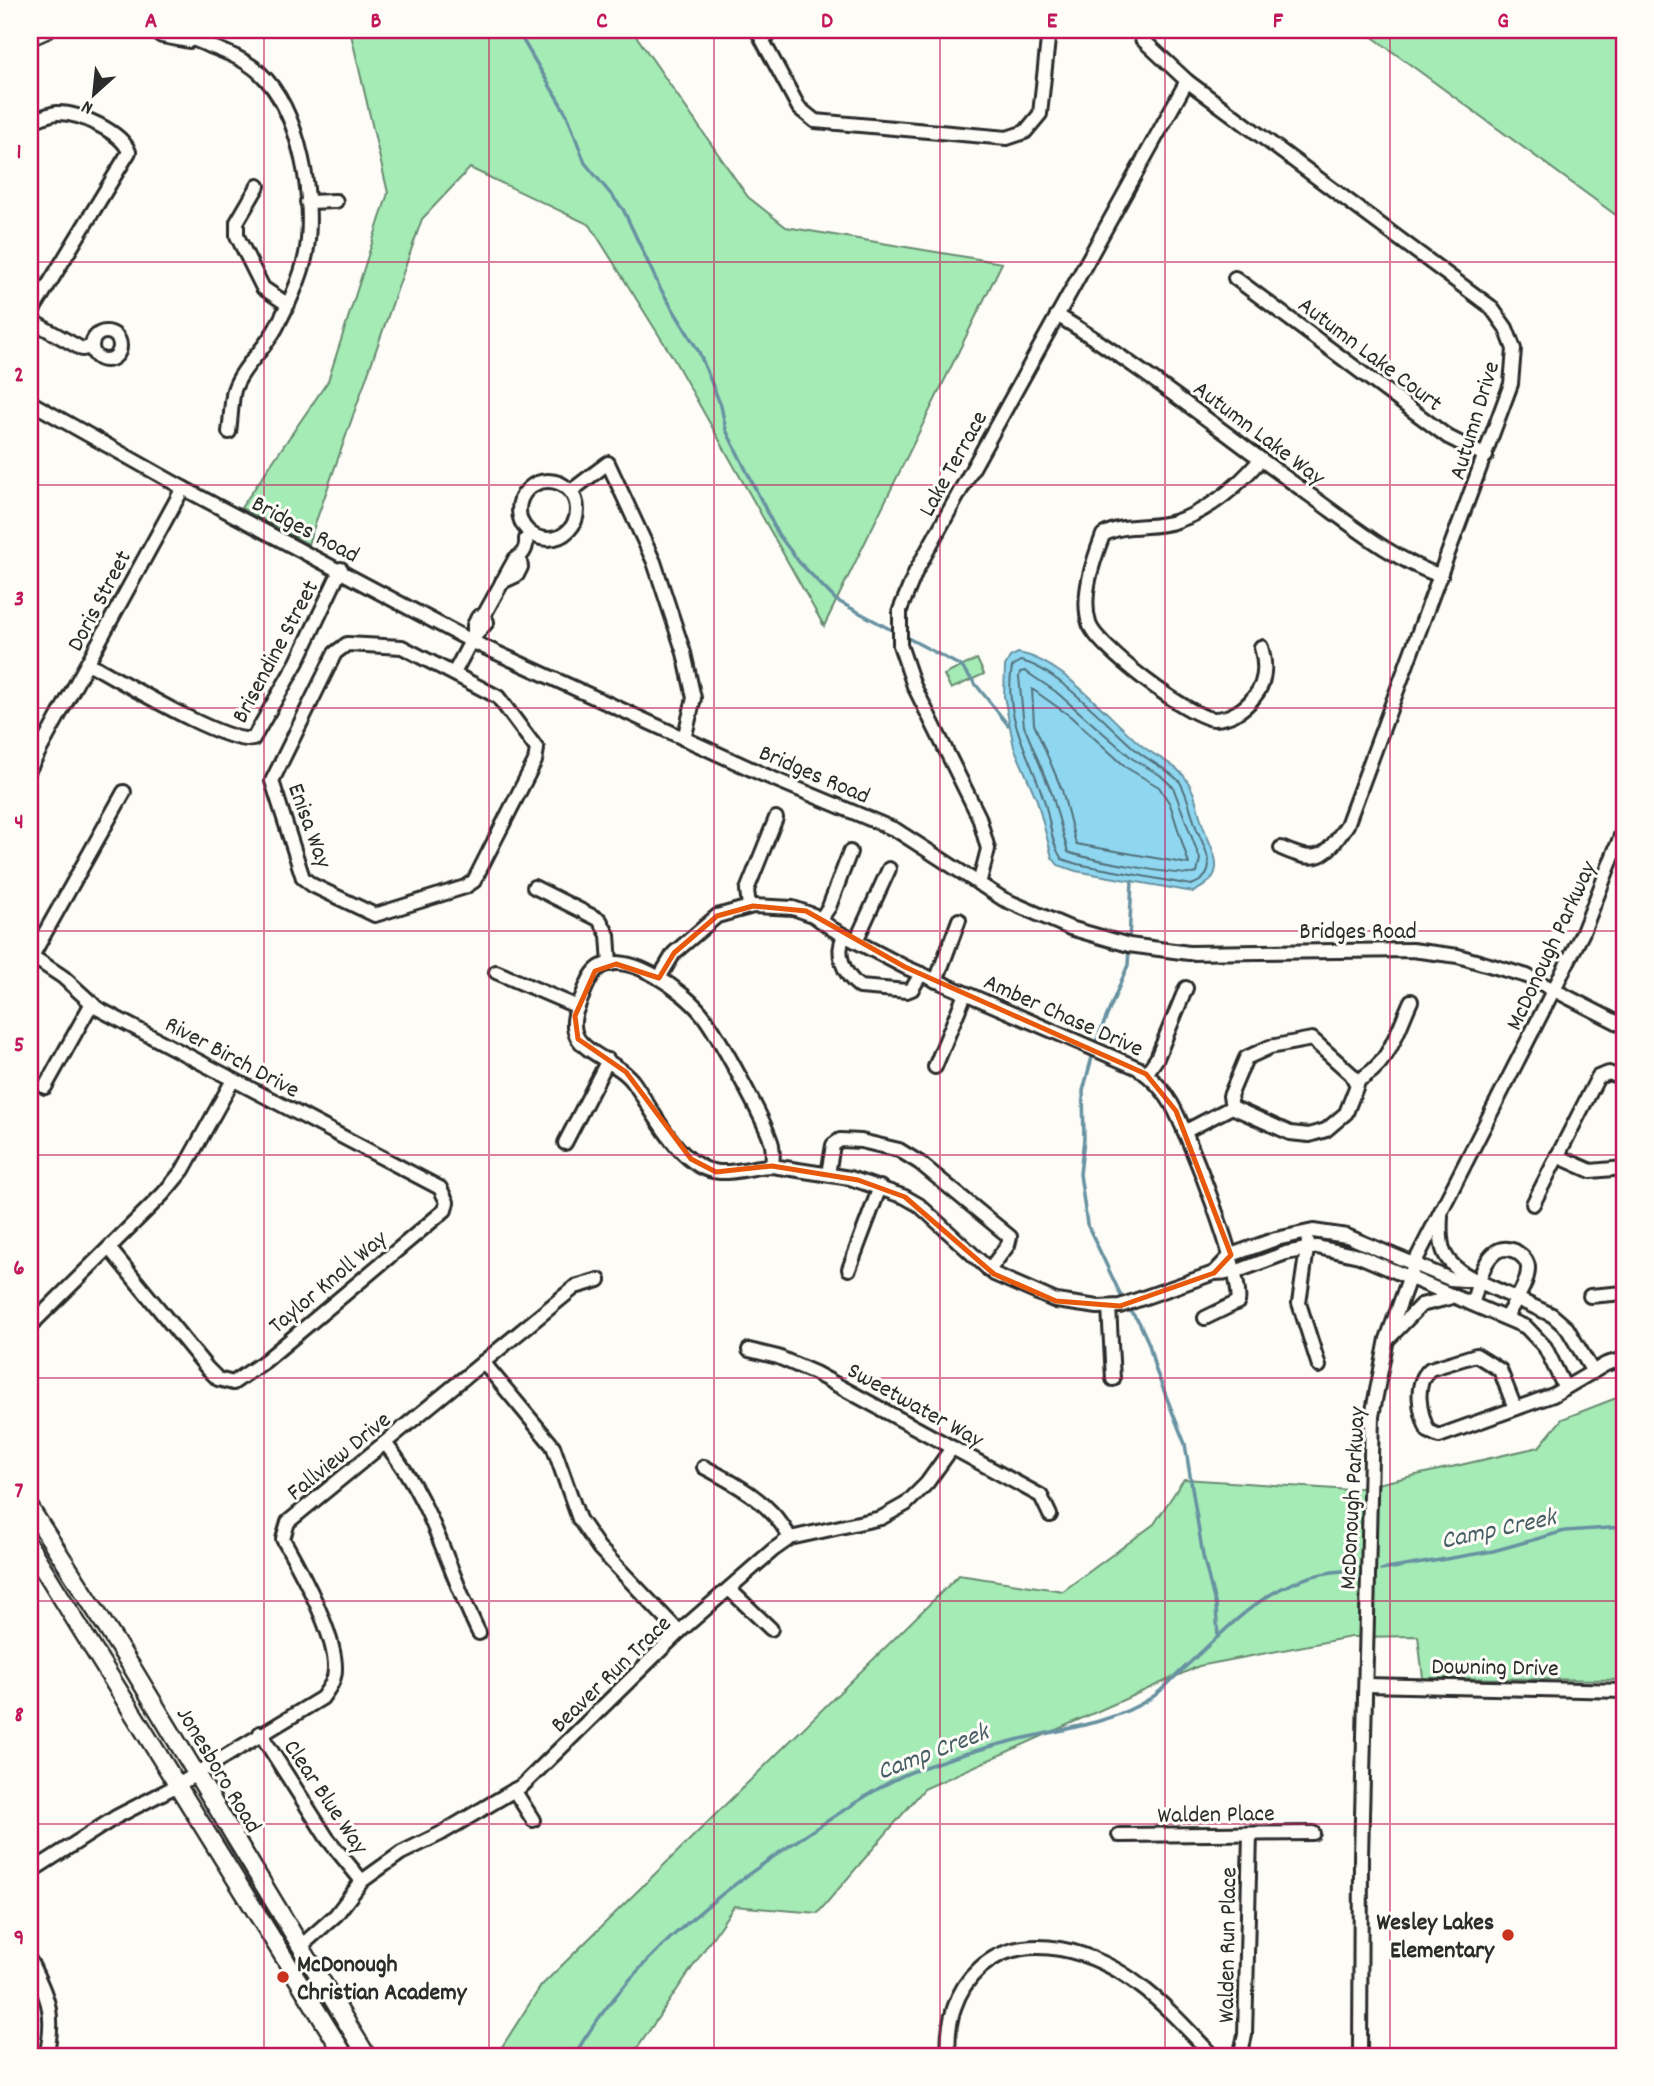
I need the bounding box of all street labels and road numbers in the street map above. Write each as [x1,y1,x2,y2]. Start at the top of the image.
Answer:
street label: Autumn Lake Court [1290,290,1449,421]
street label: Autumn Drive [1442,358,1510,484]
street label: Autumn Lake Way [1185,373,1332,496]
street label: Lake Terrace [912,405,998,524]
street label: Bridges Road [245,488,364,573]
street label: Doris Street [60,545,142,658]
street label: Brisendine Street [225,575,329,730]
street label: Bridges Road [753,737,875,814]
street label: Enisa Way [277,779,340,874]
street label: McDonough Parkway [1499,855,1607,1036]
street label: Bridges Road [1299,916,1417,950]
street label: Amber Chase Drive [978,966,1148,1067]
street label: River Birch Drive [158,1009,305,1108]
street label: Taylor Knoll Way [262,1223,397,1343]
street label: Sweetwater Way [840,1355,990,1459]
street label: Fallview Drive [280,1405,399,1510]
street label: McDonough Parkway [1332,1405,1376,1591]
street label: Beaver Run Trace [544,1608,680,1742]
street label: Downing Drive [1431,1651,1559,1687]
street label: Jonesboro Road [166,1701,269,1840]
street label: Clear Blue Way [274,1733,376,1863]
street label: Walden Place [1157,1798,1275,1834]
street label: Walden Run Place [1211,1867,1247,2023]

